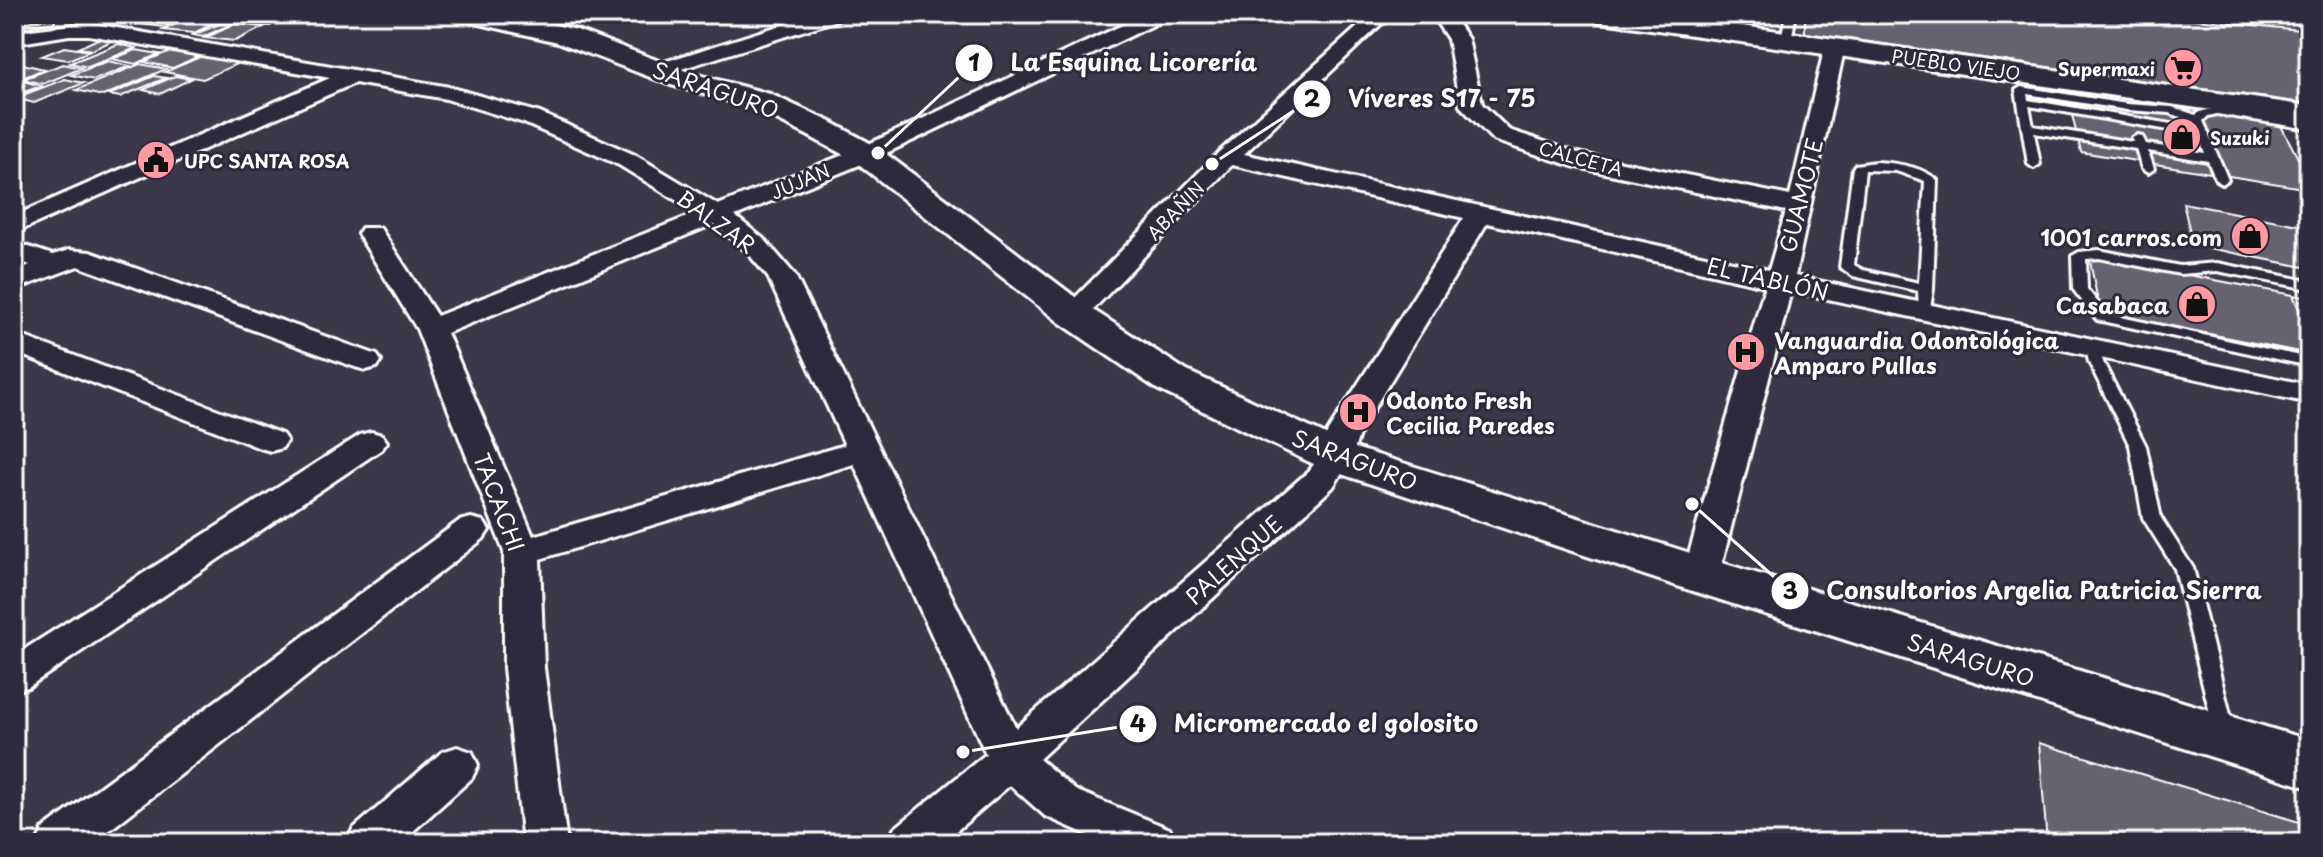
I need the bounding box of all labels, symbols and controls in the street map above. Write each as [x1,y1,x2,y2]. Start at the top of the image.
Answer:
callout: La Esquina Licorería [954,39,1273,87]
street label: PUEBLO VIEJO [1890,42,2022,86]
text: 1 [968,43,980,79]
text: La Esquina Licorería [1011,43,1258,79]
supermarket icon: Supermaxi [2162,47,2204,89]
street label: SARAGURO [648,52,784,126]
place label: Supermaxi [2058,55,2155,82]
callout: Víveres S17 - 75 [1292,75,1552,123]
text: 2 [1304,79,1321,115]
text: Víveres S17 - 75 [1348,79,1536,115]
shop icon: Suzuki [2161,116,2203,158]
place label: Suzuki [2210,124,2270,151]
street label: CALCETA [1536,134,1626,182]
street label: GUAMOTE [1770,134,1830,256]
public building icon: UPC SANTA ROSA [135,139,177,181]
place label: UPC SANTA ROSA [184,147,350,174]
street label: JUJAN [766,156,834,206]
street label: ABAÑIN [1140,174,1210,246]
street label: BALZAR [671,181,763,261]
shop icon: 1001 carros.com [2229,215,2271,257]
place label: 1001 carros.com [2040,220,2222,253]
street label: EL TABLÓN [1704,248,1832,308]
shop icon: Casabaca [2176,283,2218,325]
place label: Casabaca [2056,288,2170,321]
place label: Vanguardia Odontológica Amparo Pullas [1773,323,2060,381]
hospital icon: Vanguardia Odontológica Amparo Pullas [1725,331,1767,373]
place label: Odonto Fresh Cecilia Paredes [1386,383,1555,441]
hospital icon: Odonto Fresh Cecilia Paredes [1337,391,1379,433]
street label: SARAGURO [1288,420,1422,498]
street label: TACACHI [466,448,534,556]
street label: PALENQUE [1177,507,1289,611]
callout: Consultorios Argelia Patricia Sierra [1770,567,2278,615]
text: 3 [1782,571,1798,607]
text: Consultorios Argelia Patricia Sierra [1826,571,2262,607]
street label: SARAGURO [1903,624,2039,694]
callout: Micromercado el golosito [1118,700,1494,748]
text: 4 [1130,704,1146,740]
text: Micromercado el golosito [1174,704,1478,740]

